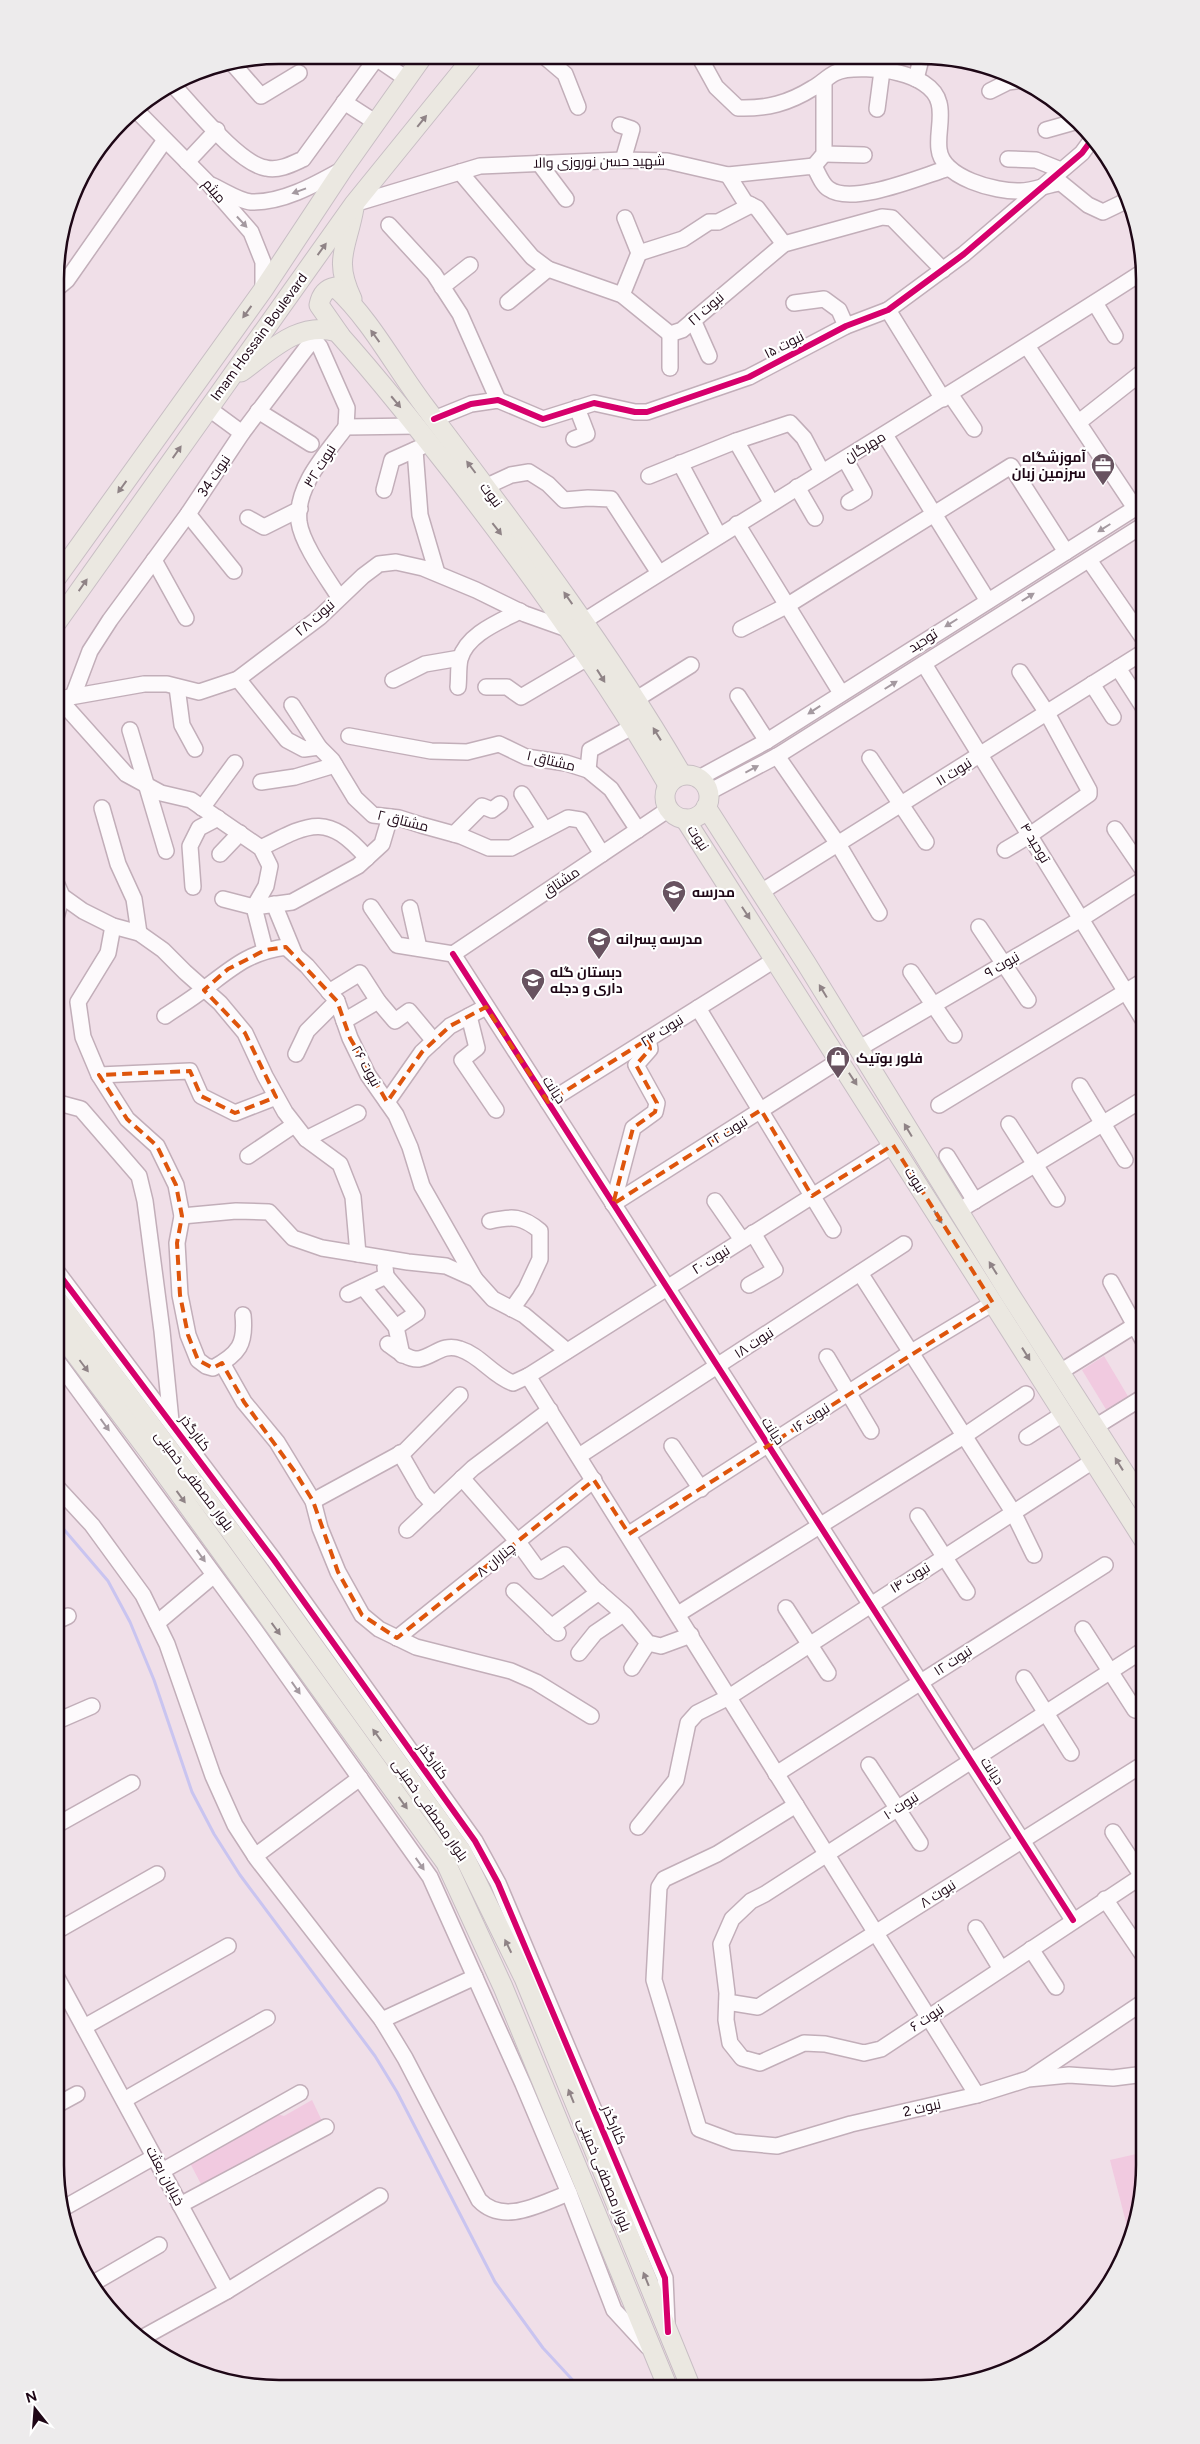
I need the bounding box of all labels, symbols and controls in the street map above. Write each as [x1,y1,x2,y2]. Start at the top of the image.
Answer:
one-way arrow [416,114,427,127]
street label: شهید حسن نوروزی والا [533,152,665,172]
street label: میثم [198,175,229,207]
one-way arrow [292,188,307,195]
one-way arrow [236,216,247,228]
one-way arrow [317,242,327,256]
street label: Imam Hossain Boulevard [207,270,311,404]
street label: نبوت ۲۱ [685,289,727,329]
one-way arrow [242,305,252,319]
street label: نبوت ۱۵ [761,328,807,362]
one-way arrow [370,329,380,343]
one-way arrow [390,396,401,408]
street label: مهرگان [841,428,889,466]
street label: نبوت ۳۲ [300,441,340,491]
one-way arrow [172,445,182,459]
place label: آموزشگاه سرزمین زبان [1012,449,1087,482]
street label: نبوت 34 [194,452,234,500]
office icon: آموزشگاه سرزمین زبان [1090,452,1116,486]
one-way arrow [465,461,476,474]
street label: نبوت [476,479,506,511]
one-way arrow [117,480,127,494]
one-way arrow [492,522,502,536]
one-way arrow [1097,523,1110,532]
one-way arrow [78,578,88,592]
one-way arrow [563,591,573,604]
one-way arrow [1021,593,1034,602]
street label: نبوت ۲۸ [292,596,338,640]
one-way arrow [945,619,958,628]
street label: توحید [905,625,941,656]
one-way arrow [596,670,605,683]
one-way arrow [884,680,897,689]
one-way arrow [807,706,821,715]
one-way arrow [652,727,661,740]
street label: مشتاق ۱ [525,747,577,775]
street label: نبوت ۱۱ [933,754,975,790]
one-way arrow [745,765,759,773]
street label: مشتاق ۲ [376,806,430,836]
street label: توحید ۴ [1016,820,1054,866]
street label: نبوت [684,822,712,854]
street label: مشتاق [539,863,583,901]
school or university icon: مدرسه [661,879,687,913]
place label: مدرسه [692,884,735,901]
one-way arrow [741,906,751,920]
school or university icon: مدرسه پسرانه [586,926,612,960]
place label: مدرسه پسرانه [616,931,703,950]
street label: نبوت ۹ [981,948,1023,982]
place label: دبستان گله داری و دجله [550,964,623,997]
school or university icon: دبستان گله داری و دجله [520,967,546,1001]
one-way arrow [819,985,828,998]
street label: نبوت ۲۴ [638,1011,686,1051]
street label: نبوت ۲۶ [348,1042,384,1090]
shop icon: فلور بوتیک [825,1045,851,1079]
place label: فلور بوتیک [856,1050,923,1067]
street label: دیانت [539,1073,569,1107]
one-way arrow [848,1073,857,1086]
street label: نبوت ۲۲ [703,1113,751,1151]
one-way arrow [903,1123,912,1136]
street label: نبوت [901,1164,929,1196]
one-way arrow [934,1211,943,1224]
street label: نبوت ۲۰ [689,1242,733,1278]
one-way arrow [989,1262,998,1275]
street label: نبوت ۱۸ [731,1324,777,1362]
one-way arrow [1021,1348,1030,1361]
one-way arrow [79,1359,90,1372]
street label: نبوت ۱۶ [789,1400,833,1436]
street label: کنارگذر [175,1411,214,1455]
street label: دیانت [758,1414,788,1448]
one-way arrow [100,1418,110,1432]
street label: بلوار مصطفی خمینی [151,1428,237,1534]
one-way arrow [1114,1457,1123,1471]
one-way arrow [176,1490,186,1504]
street label: چناران ۸ [473,1539,519,1582]
one-way arrow [196,1549,206,1563]
street label: نبوت ۱۴ [887,1559,933,1597]
one-way arrow [271,1622,282,1635]
street label: نبوت ۱۲ [931,1642,975,1680]
one-way arrow [291,1681,301,1695]
one-way arrow [372,1728,382,1741]
street label: کنارگذر [413,1738,452,1783]
street label: دیانت [977,1754,1007,1788]
street label: بلوار مصطفی خمینی [388,1756,472,1864]
street label: نبوت ۱۰ [880,1788,922,1824]
one-way arrow [397,1796,408,1809]
one-way arrow [415,1857,425,1870]
street label: نبوت ۸ [917,1876,959,1912]
one-way arrow [504,1939,512,1953]
street label: نبوت ۶ [907,2001,947,2035]
one-way arrow [567,2088,575,2103]
street label: نبوت 2 [901,2095,943,2121]
street label: کنارگذر [598,2102,630,2147]
street label: بلوار مصطفی خمینی [573,2116,635,2234]
street label: خیابان بعثت [142,2143,188,2209]
one-way arrow [642,2271,649,2286]
north arrow [10,2384,60,2434]
text: N [24,2387,39,2407]

